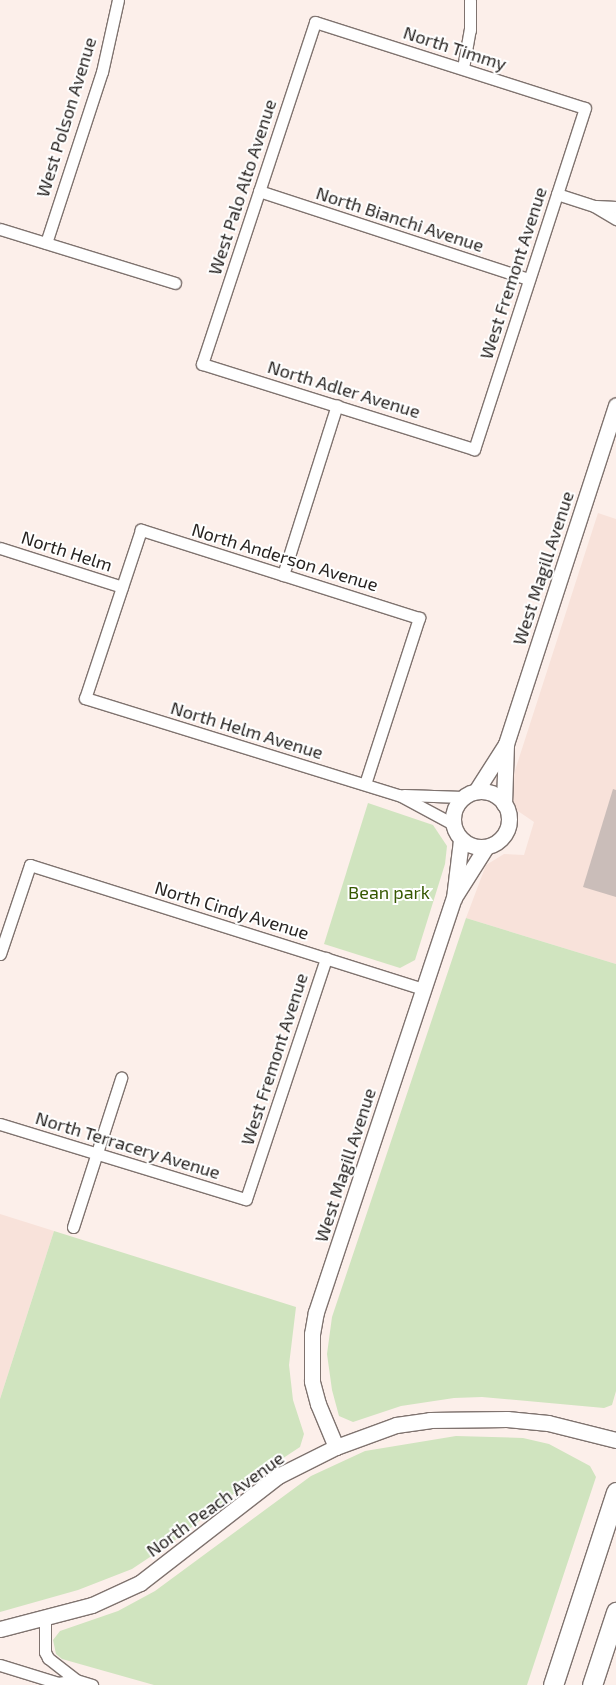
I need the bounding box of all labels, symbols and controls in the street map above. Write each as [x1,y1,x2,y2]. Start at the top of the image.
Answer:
street label: North Timmy [401,21,509,75]
street label: West Polson Avenue [31,34,101,200]
street label: West Palo Alto Avenue [203,96,281,278]
street label: North Bianchi Avenue [313,182,487,256]
street label: West Fremont Avenue [475,184,551,362]
street label: North Adler Avenue [265,355,423,423]
street label: West Magill Avenue [508,488,578,648]
street label: North Anderson Avenue [189,518,381,596]
street label: North Helm [19,526,115,576]
street label: North Helm Avenue [168,696,326,764]
street label: North Cindy Avenue [152,876,312,944]
park label: Bean park [348,881,430,903]
street label: West Fremont Avenue [236,970,312,1148]
street label: West Magill Avenue [310,1085,380,1245]
street label: North Terracery Avenue [32,1106,224,1184]
street label: North Peach Avenue [142,1447,288,1561]

